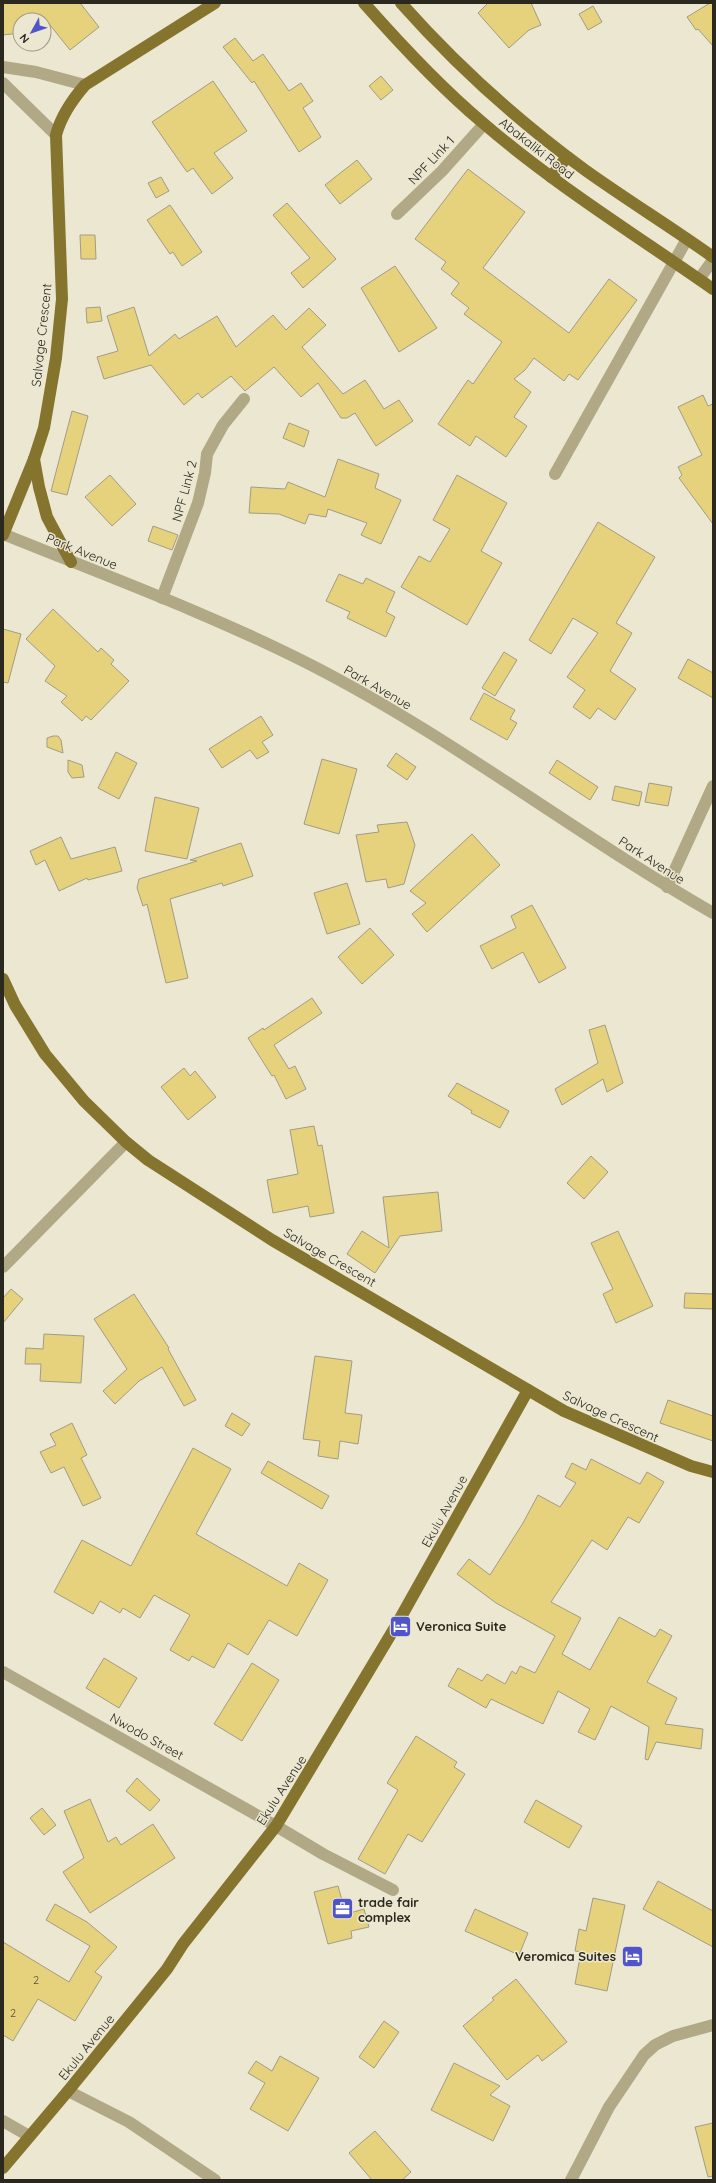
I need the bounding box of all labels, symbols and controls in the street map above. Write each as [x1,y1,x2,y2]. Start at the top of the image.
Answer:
north arrow [12,12,52,52]
text: N [16,31,32,46]
street label: Abakaliki Road [497,114,577,182]
street label: NPF Link 1 [404,132,458,188]
street label: Salvage Crescent [28,282,54,388]
street label: NPF Link 2 [168,458,200,524]
street label: Park Avenue [44,529,120,573]
street label: Park Avenue [341,661,415,713]
street label: Park Avenue [616,833,688,887]
street label: Salvage Crescent [281,1224,379,1290]
street label: Salvage Crescent [560,1387,662,1445]
street label: Ekulu Avenue [418,1472,470,1550]
hotel icon: Veronica Suite [387,1613,413,1639]
place label: Veronica Suite [416,1618,507,1634]
street label: Nwodo Street [107,1709,187,1763]
street label: Ekulu Avenue [253,1752,309,1828]
place label: trade fair complex [358,1894,419,1925]
office icon: trade fair complex [330,1896,356,1922]
hotel icon: Veromica Suites [619,1943,645,1969]
place label: Veromica Suites [515,1948,616,1964]
house number: 2 [33,1973,39,1987]
house number: 2 [10,2006,16,2020]
street label: Ekulu Avenue [55,2011,117,2083]

